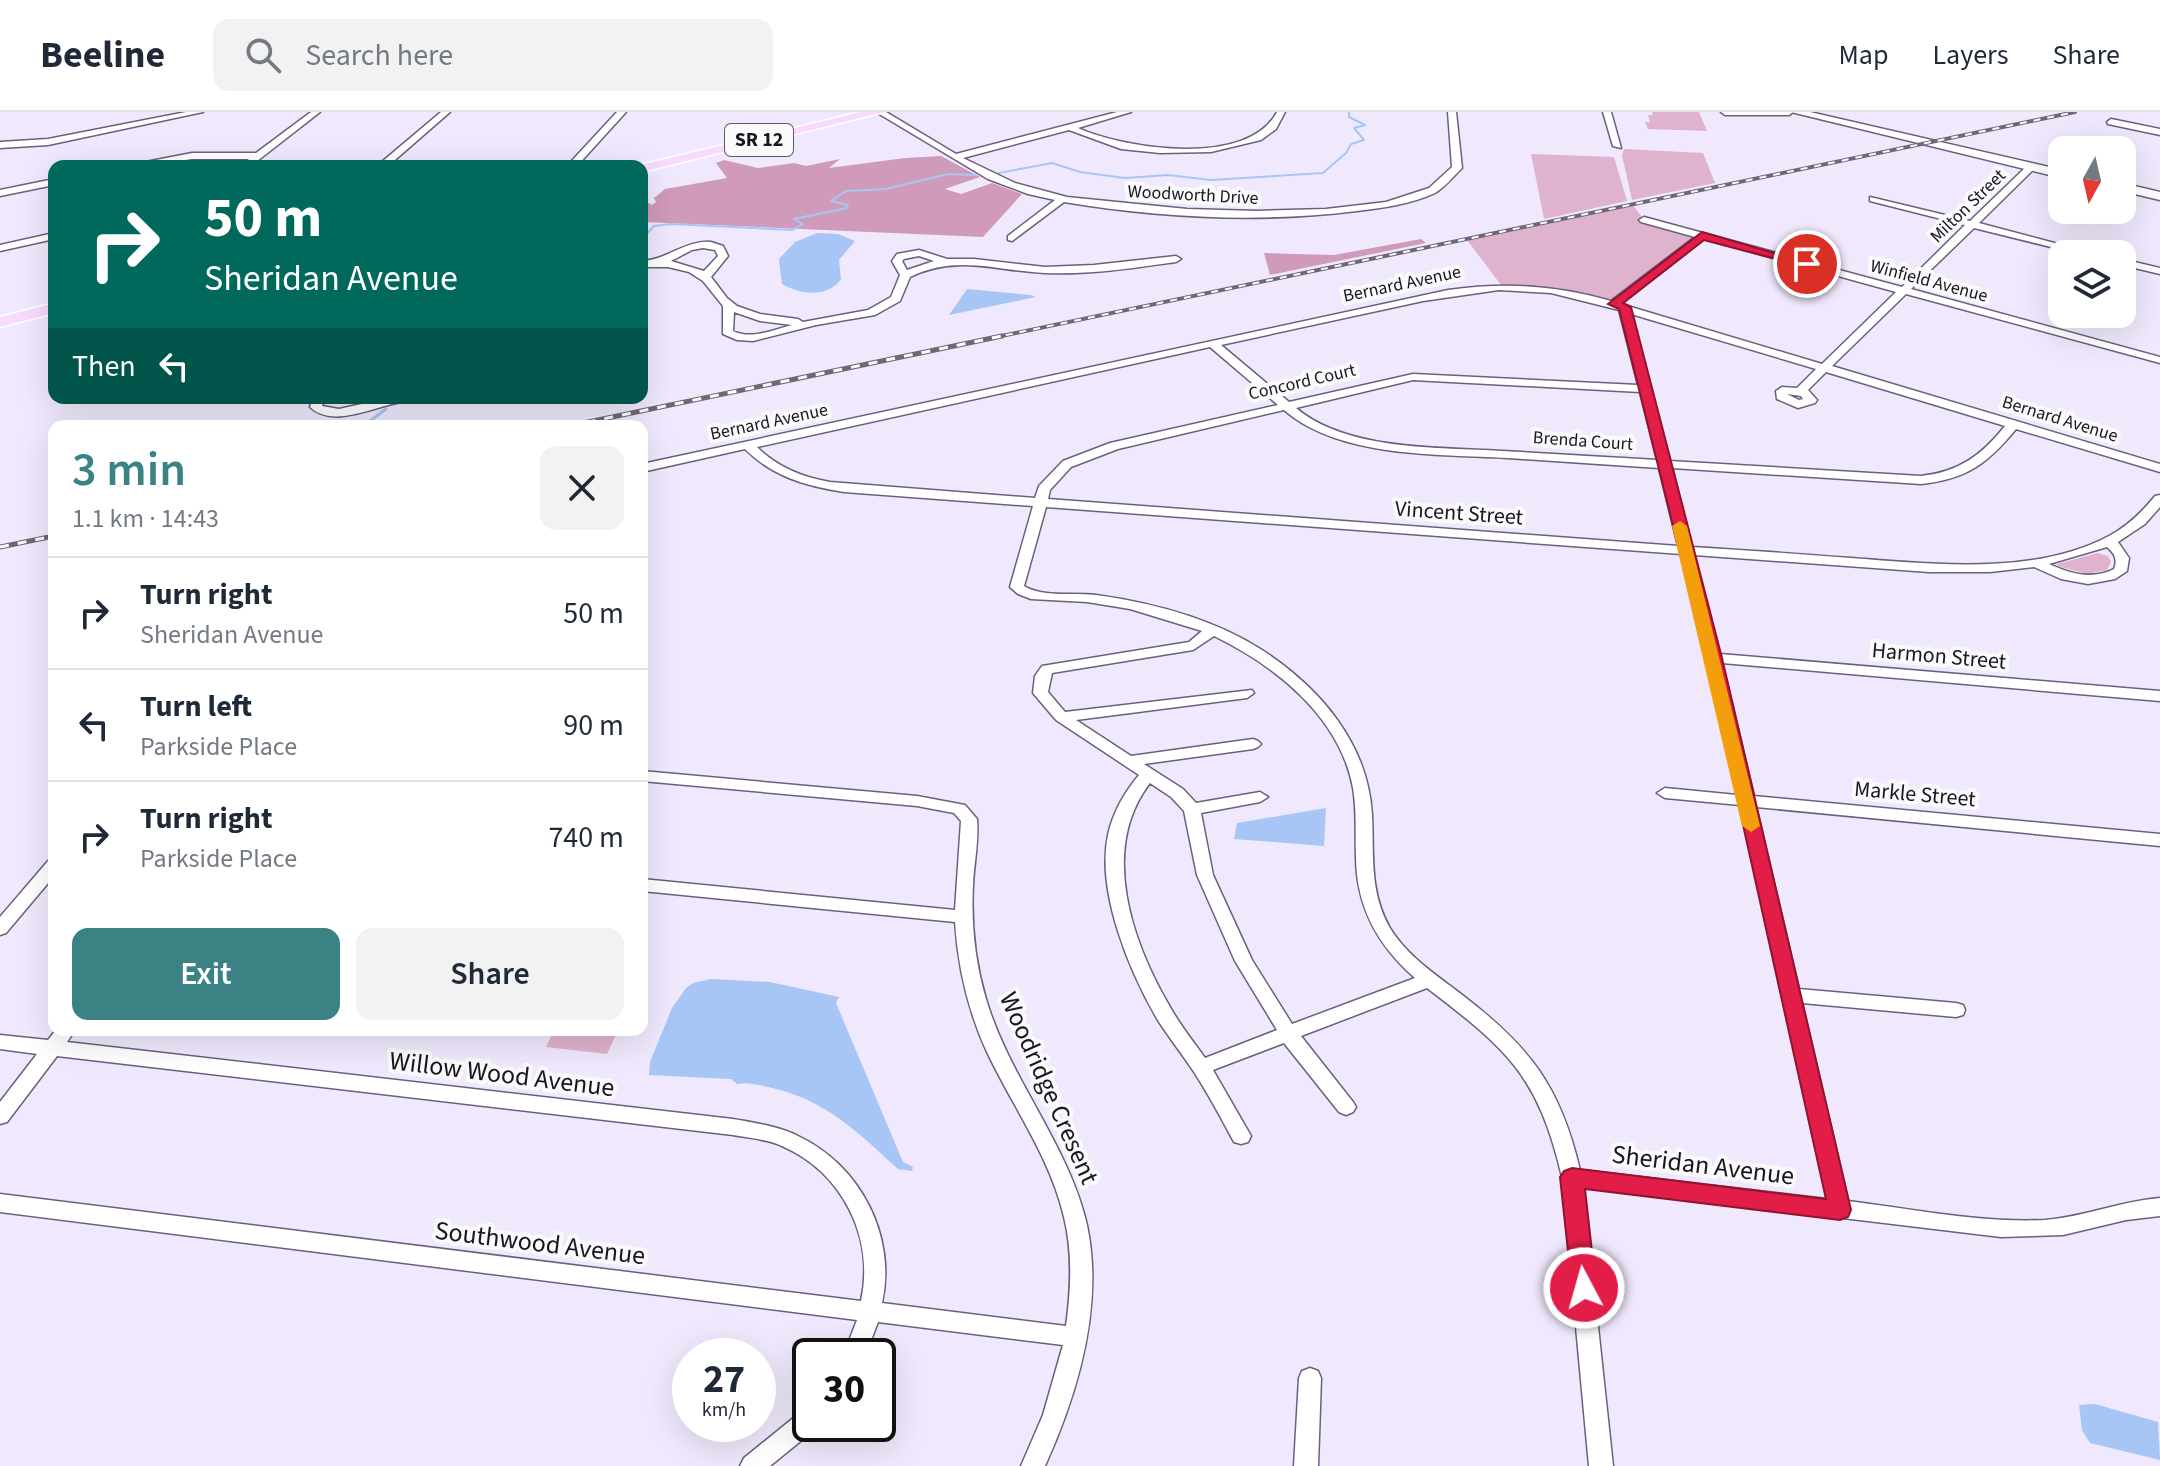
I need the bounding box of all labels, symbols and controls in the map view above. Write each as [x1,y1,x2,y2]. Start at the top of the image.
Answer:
search box [213,19,773,91]
text: Beeline [40,28,165,82]
icon: search [241,33,285,77]
text: Search here [305,34,453,77]
text: Map [1838,35,1888,75]
text: Layers [1932,35,2008,75]
text: Share [2052,35,2120,75]
road number: SR 12 [725,124,793,156]
north arrow [2048,136,2136,224]
map controls [2048,136,2136,328]
street label: Milton Street [1925,164,2011,248]
text: 50 m [204,179,322,258]
street label: Woodworth Drive [1127,179,1259,211]
icon: right [72,192,176,296]
pin [1773,230,1841,298]
button: layers [2048,240,2136,328]
icon: arrive [1785,242,1829,286]
text: Sheridan Avenue [204,253,458,304]
street label: Winfield Avenue [1867,253,1991,309]
street label: Bernard Avenue [1341,259,1463,309]
icon: left [152,344,196,388]
text: Then [72,345,136,388]
street label: Concord Court [1246,358,1358,406]
street label: Bernard Avenue [1999,390,2121,448]
street label: Bernard Avenue [708,397,830,447]
street label: Brenda Court [1532,425,1634,457]
text: 3 min [72,436,186,504]
button: close [540,446,624,530]
street label: Vincent Street [1394,493,1525,533]
text: 1.1 km · 14:43 [72,500,219,537]
text: Turn right [140,573,272,616]
icon: right [72,591,116,635]
text: 50 m [563,592,624,635]
text: Sheridan Avenue [140,616,323,653]
street label: Harmon Street [1870,634,2008,678]
text: Turn left [140,685,252,728]
icon: left [72,703,116,747]
text: 90 m [563,704,624,747]
text: Parkside Place [140,728,297,765]
street label: Markle Street [1853,773,1978,815]
text: Turn right [140,797,272,840]
icon: right [72,815,116,859]
text: 740 m [548,816,624,859]
text: Parkside Place [140,840,297,877]
button: Exit [72,928,340,1020]
button: Share [356,928,624,1020]
street label: Woodridge Cresent [990,986,1108,1190]
street label: Willow Wood Avenue [387,1042,617,1106]
street label: Sheridan Avenue [1610,1135,1796,1195]
street label: Southwood Avenue [433,1212,647,1274]
position arrow [1542,1246,1626,1330]
speed limit sign: 30 [792,1338,896,1442]
text: 27 [703,1351,745,1408]
text: km/h [702,1396,746,1424]

